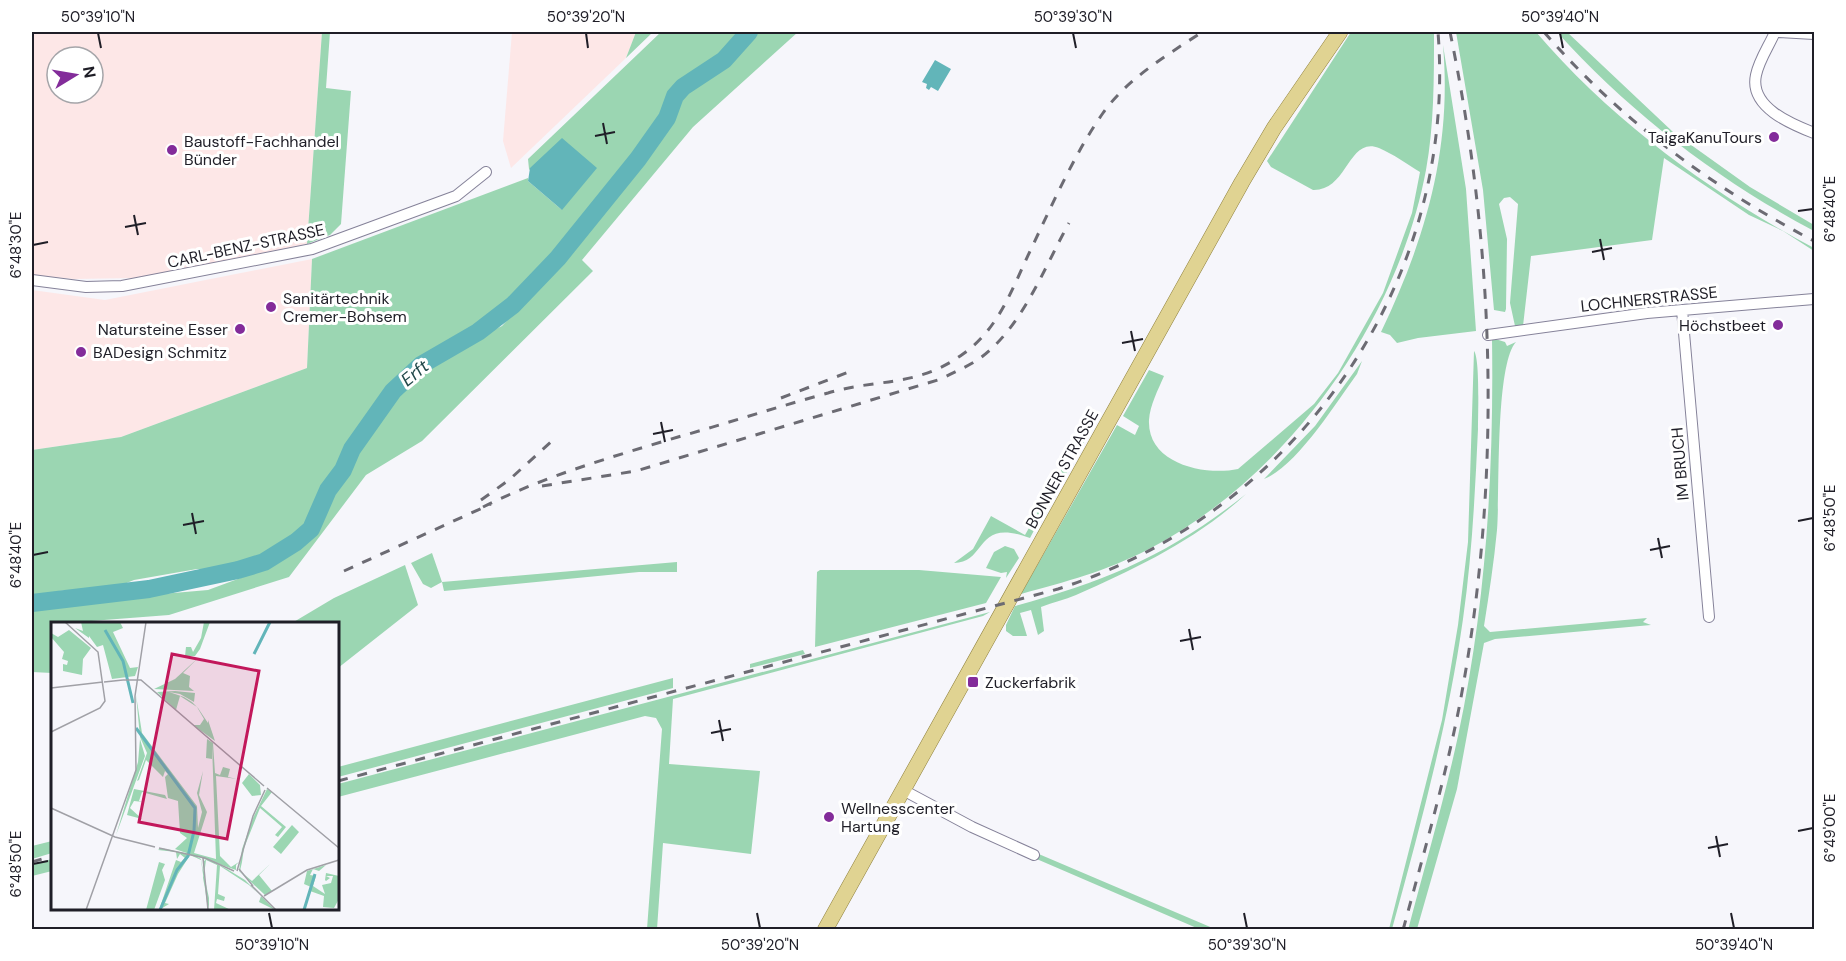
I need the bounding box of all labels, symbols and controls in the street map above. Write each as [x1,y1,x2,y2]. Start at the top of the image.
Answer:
text: 50°39'10"N [61,7,135,27]
text: 50°39'20"N [547,7,625,27]
text: 50°39'30"N [1034,7,1112,27]
text: 50°39'40"N [1521,7,1599,27]
north arrow [45,45,105,105]
text: N [78,65,101,80]
place label: TaigaKanuTours [1648,127,1762,148]
marker: TaigaKanuTours [1767,130,1781,144]
place label: Baustoff-Fachhandel Bünder [184,131,339,170]
marker: Baustoff-Fachhandel Bünder [165,143,179,157]
text: 6°48'40"E [1820,176,1840,242]
text: 6°48'30"E [6,211,26,279]
street label: CARL-BENZ-STRASSE [166,219,326,273]
street label: LOCHNERSTRASSE [1580,281,1718,317]
place label: Sanitärtechnik Cremer-Bohsem [283,288,407,327]
marker: Sanitärtechnik Cremer-Bohsem [264,300,278,314]
place label: Höchstbeet [1679,315,1766,336]
marker: Höchstbeet [1771,318,1785,332]
place label: Natursteine Esser [98,319,228,340]
marker: Natursteine Esser [233,322,247,336]
place label: BADesign Schmitz [93,342,227,363]
marker: BADesign Schmitz [74,345,88,359]
water label: Erft [396,354,435,392]
street label: BONNER STRASSE [1021,406,1103,532]
street label: IM BRUCH [1666,426,1694,502]
text: 6°48'50"E [1820,485,1840,551]
text: 6°48'40"E [6,522,26,588]
inset map [51,622,339,910]
place label: Zuckerfabrik [985,672,1076,693]
marker: Zuckerfabrik [966,675,980,689]
text: 6°49'00"E [1820,794,1840,862]
place label: Wellnesscenter Hartung [841,798,955,837]
marker: Wellnesscenter Hartung [822,810,836,824]
text: 6°48'50"E [6,831,26,897]
text: 50°39'10"N [235,935,309,955]
text: 50°39'20"N [721,935,799,955]
text: 50°39'30"N [1208,935,1286,955]
text: 50°39'40"N [1695,935,1773,955]

